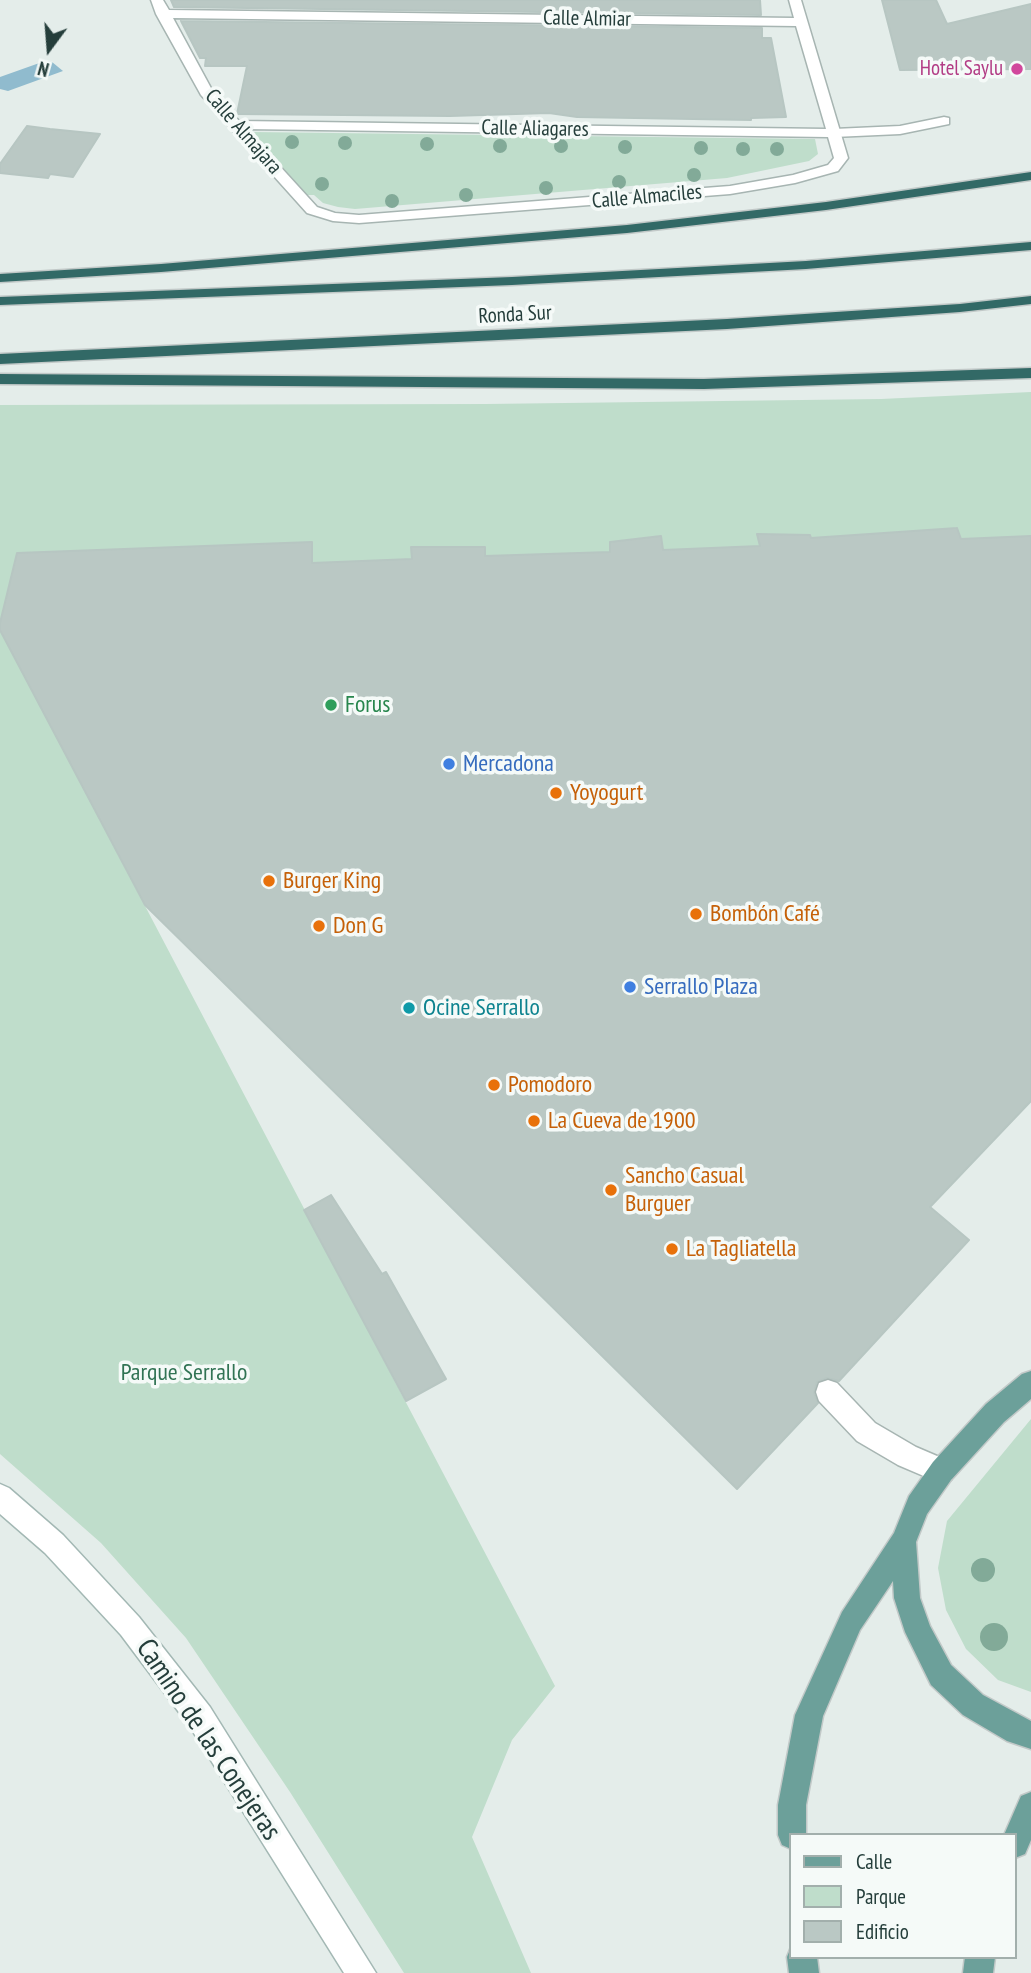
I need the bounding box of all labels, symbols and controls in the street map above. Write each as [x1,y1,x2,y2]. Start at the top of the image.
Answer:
street label: Calle Almiar [543,6,631,32]
north arrow [14,14,84,84]
text: N [35,56,51,82]
place label: Hotel Saylu [920,56,1003,82]
marker: Hotel Saylu [1009,61,1025,77]
street label: Calle Almajara [199,84,287,180]
street label: Calle Aliagares [481,115,589,143]
street label: Calle Almaciles [591,180,703,214]
street label: Ronda Sur [478,300,552,330]
place label: Forus [345,691,390,719]
marker: Forus [323,697,339,713]
place label: Mercadona [463,750,554,778]
marker: Mercadona [441,756,457,772]
place label: Yoyogurt [570,779,643,807]
marker: Yoyogurt [548,785,564,801]
place label: Burger King [283,867,381,895]
marker: Burger King [261,873,277,889]
place label: Bombón Café [710,900,820,928]
marker: Bombón Café [688,906,704,922]
place label: Don G [333,912,383,940]
marker: Don G [311,918,327,934]
place label: Serrallo Plaza [644,973,758,1001]
marker: Serrallo Plaza [622,979,638,995]
place label: Ocine Serrallo [423,994,540,1022]
marker: Ocine Serrallo [401,1000,417,1016]
place label: Pomodoro [508,1071,592,1099]
marker: Pomodoro [486,1077,502,1093]
place label: La Cueva de 1900 [548,1107,696,1135]
marker: La Cueva de 1900 [526,1113,542,1129]
place label: Sancho Casual Burguer [625,1162,744,1218]
marker: Sancho Casual Burguer [603,1182,619,1198]
place label: La Tagliatella [686,1235,796,1263]
marker: La Tagliatella [664,1241,680,1257]
park label: Parque Serrallo [121,1359,247,1387]
street label: Camino de las Conejeras [128,1633,288,1847]
legend [790,1833,1017,1959]
text: Calle [856,1848,892,1875]
text: Parque [856,1883,906,1910]
text: Edificio [856,1918,909,1945]

